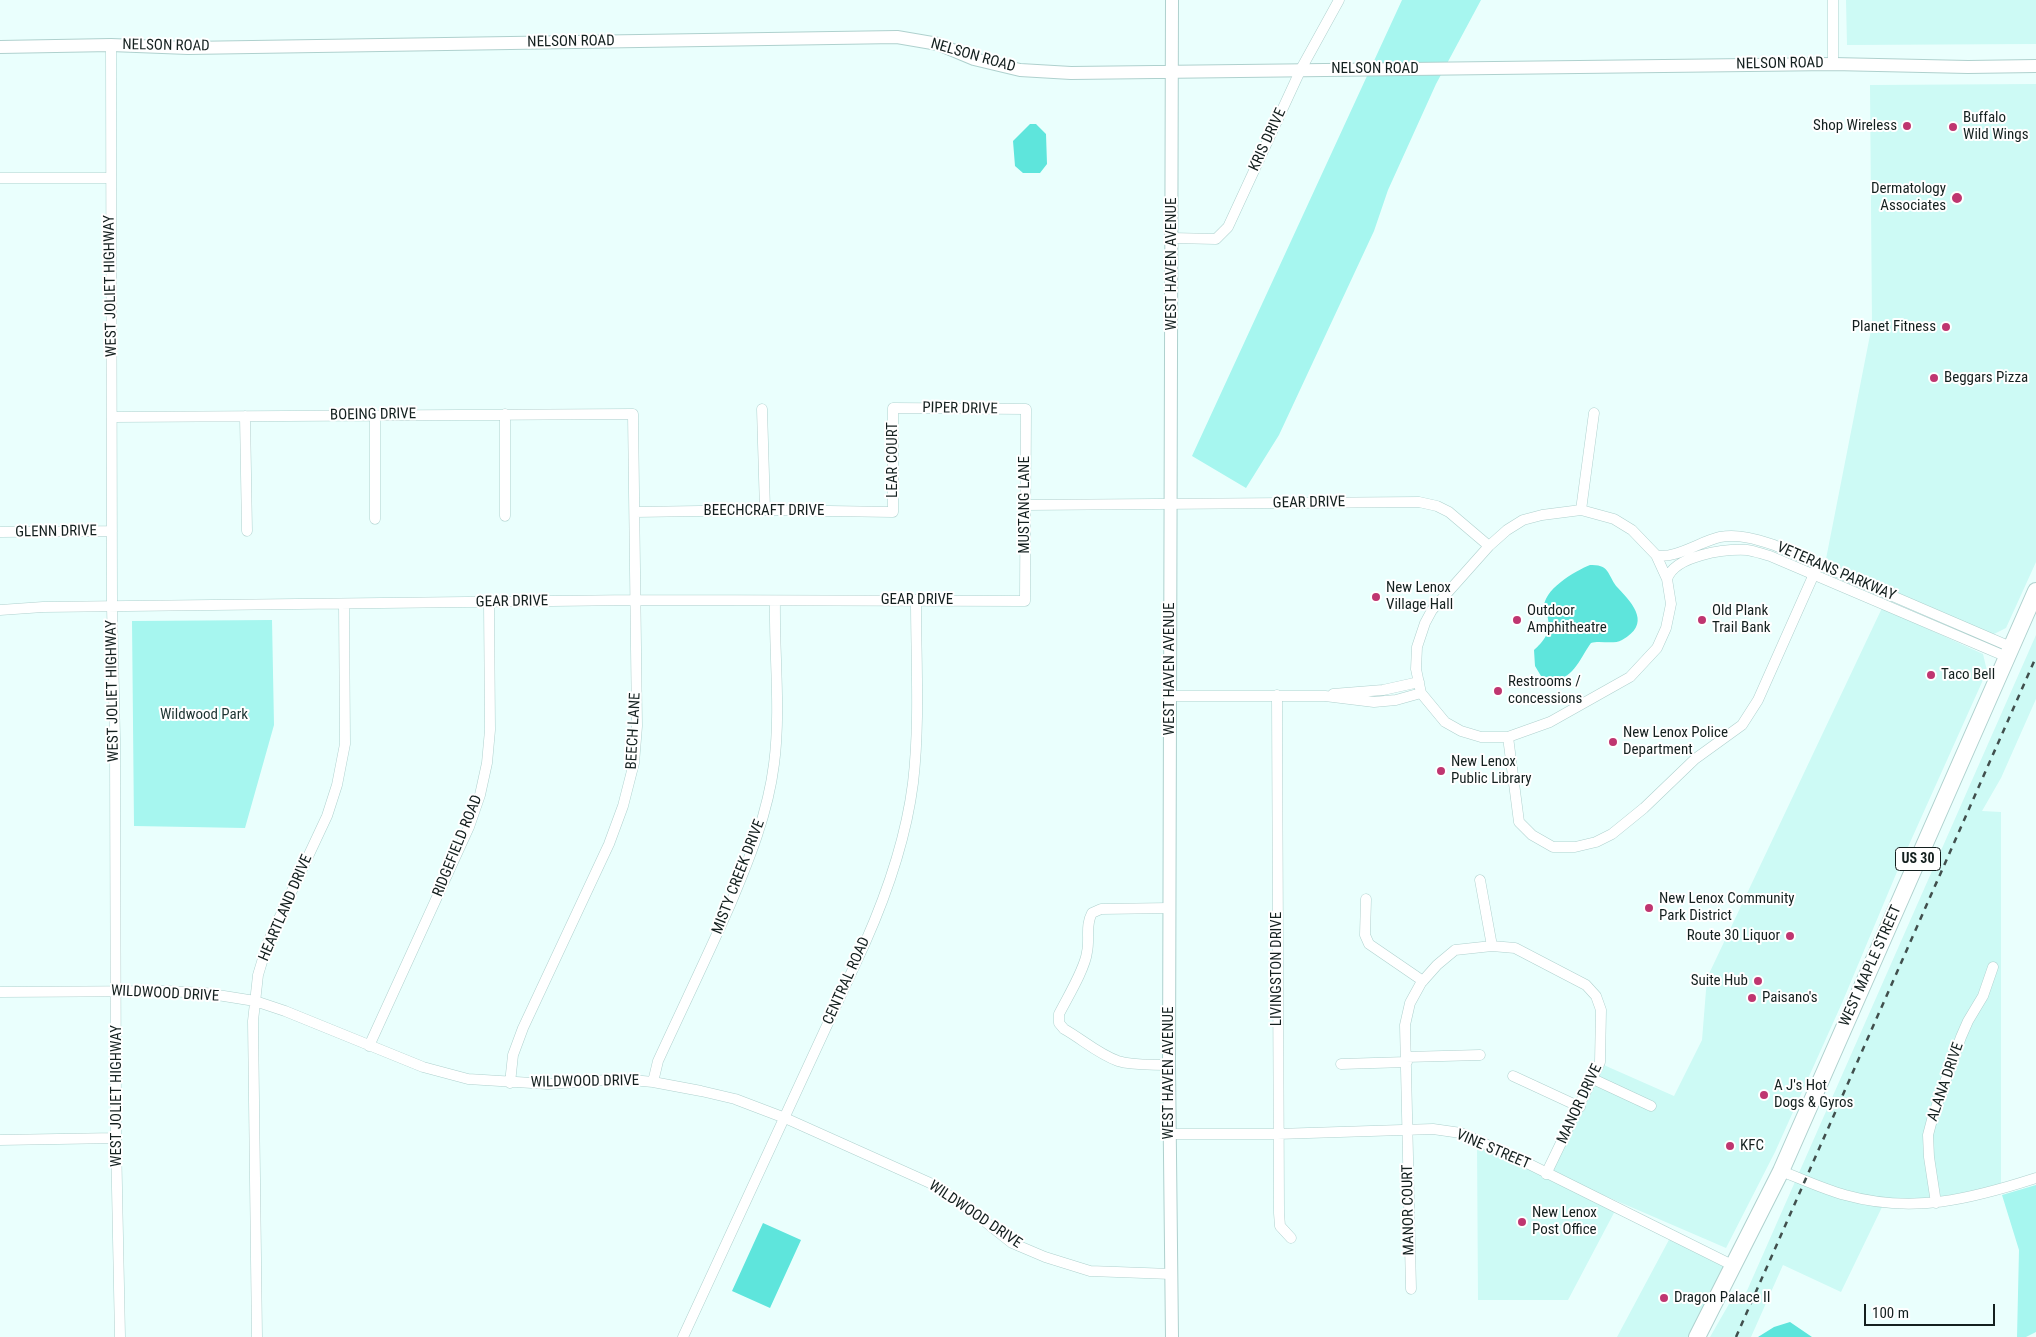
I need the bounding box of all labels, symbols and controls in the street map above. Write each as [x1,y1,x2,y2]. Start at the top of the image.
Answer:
street label: NELSON ROAD [527,32,615,52]
street label: NELSON ROAD [928,35,1018,77]
street label: NELSON ROAD [122,36,210,56]
street label: NELSON ROAD [1736,54,1824,74]
street label: NELSON ROAD [1331,60,1419,78]
street label: KRIS DRIVE [1246,106,1290,174]
place label: Buffalo Wild Wings [1963,109,2029,144]
place label: Shop Wireless [1813,117,1897,135]
marker: Shop Wireless [1901,120,1913,132]
marker: Buffalo Wild Wings [1947,121,1959,133]
place label: Dermatology Associates [1871,180,1946,215]
marker: Dermatology Associates [1950,191,1964,205]
street label: WEST HAVEN AVENUE [1163,197,1181,331]
street label: WEST JOLIET HIGHWAY [101,215,121,357]
place label: Planet Fitness [1852,318,1936,336]
marker: Planet Fitness [1940,321,1952,333]
place label: Beggars Pizza [1944,369,2028,387]
marker: Beggars Pizza [1928,372,1940,384]
street label: PIPER DRIVE [922,399,998,419]
street label: BOEING DRIVE [330,405,416,425]
street label: LEAR COURT [884,422,902,498]
street label: MUSTANG LANE [1016,456,1034,554]
street label: GEAR DRIVE [1273,493,1345,513]
street label: BEECHCRAFT DRIVE [704,502,824,520]
street label: GLENN DRIVE [15,522,97,542]
street label: VETERANS PARKWAY [1774,539,1898,605]
place label: New Lenox Village Hall [1386,579,1453,614]
street label: GEAR DRIVE [881,591,953,609]
marker: New Lenox Village Hall [1370,591,1382,603]
street label: GEAR DRIVE [476,592,548,612]
street label: WEST HAVEN AVENUE [1161,602,1179,736]
place label: Outdoor Amphitheatre [1527,602,1607,637]
place label: Old Plank Trail Bank [1712,602,1770,637]
marker: Outdoor Amphitheatre [1511,614,1523,626]
marker: Old Plank Trail Bank [1696,614,1708,626]
street label: WEST JOLIET HIGHWAY [103,620,123,762]
place label: Taco Bell [1941,666,1995,684]
marker: Taco Bell [1925,669,1937,681]
place label: Restrooms / concessions [1508,673,1582,708]
marker: Restrooms / concessions [1492,685,1504,697]
street label: BEECH LANE [623,692,645,770]
park label: Wildwood Park [160,706,248,724]
place label: New Lenox Police Department [1623,724,1728,759]
marker: New Lenox Police Department [1607,736,1619,748]
place label: New Lenox Public Library [1451,753,1532,788]
marker: New Lenox Public Library [1435,765,1447,777]
street label: RIDGEFIELD ROAD [429,792,487,900]
street label: MISTY CREEK DRIVE [709,817,769,937]
road number: US 30 [1896,848,1940,871]
street label: HEARTLAND DRIVE [255,852,317,964]
place label: New Lenox Community Park District [1659,890,1795,925]
marker: New Lenox Community Park District [1643,902,1655,914]
street label: WEST MAPLE STREET [1836,903,1906,1029]
street label: LIVINGSTON DRIVE [1268,912,1286,1026]
place label: Route 30 Liquor [1687,927,1780,945]
marker: Route 30 Liquor [1784,930,1796,942]
street label: CENTRAL ROAD [820,934,874,1028]
place label: Suite Hub [1691,972,1748,990]
marker: Suite Hub [1752,975,1764,987]
street label: WILDWOOD DRIVE [110,982,220,1006]
place label: Paisano's [1762,989,1818,1007]
marker: Paisano's [1746,992,1758,1004]
street label: WEST HAVEN AVENUE [1160,1006,1178,1140]
street label: WEST JOLIET HIGHWAY [108,1025,126,1167]
street label: ALANA DRIVE [1924,1040,1968,1124]
street label: MANOR DRIVE [1554,1061,1606,1147]
street label: WILDWOOD DRIVE [531,1072,639,1092]
place label: A J's Hot Dogs & Gyros [1774,1077,1853,1112]
marker: A J's Hot Dogs & Gyros [1758,1089,1770,1101]
street label: VINE STREET [1453,1126,1533,1174]
place label: KFC [1740,1137,1764,1155]
marker: KFC [1724,1140,1736,1152]
street label: MANOR COURT [1399,1164,1419,1256]
street label: WILDWOOD DRIVE [925,1177,1025,1253]
place label: New Lenox Post Office [1532,1204,1597,1239]
marker: New Lenox Post Office [1516,1216,1528,1228]
place label: Dragon Palace II [1674,1289,1771,1307]
marker: Dragon Palace II [1658,1292,1670,1304]
scale bar [1866,1294,1997,1326]
text: 100 m [1872,1304,1909,1322]

